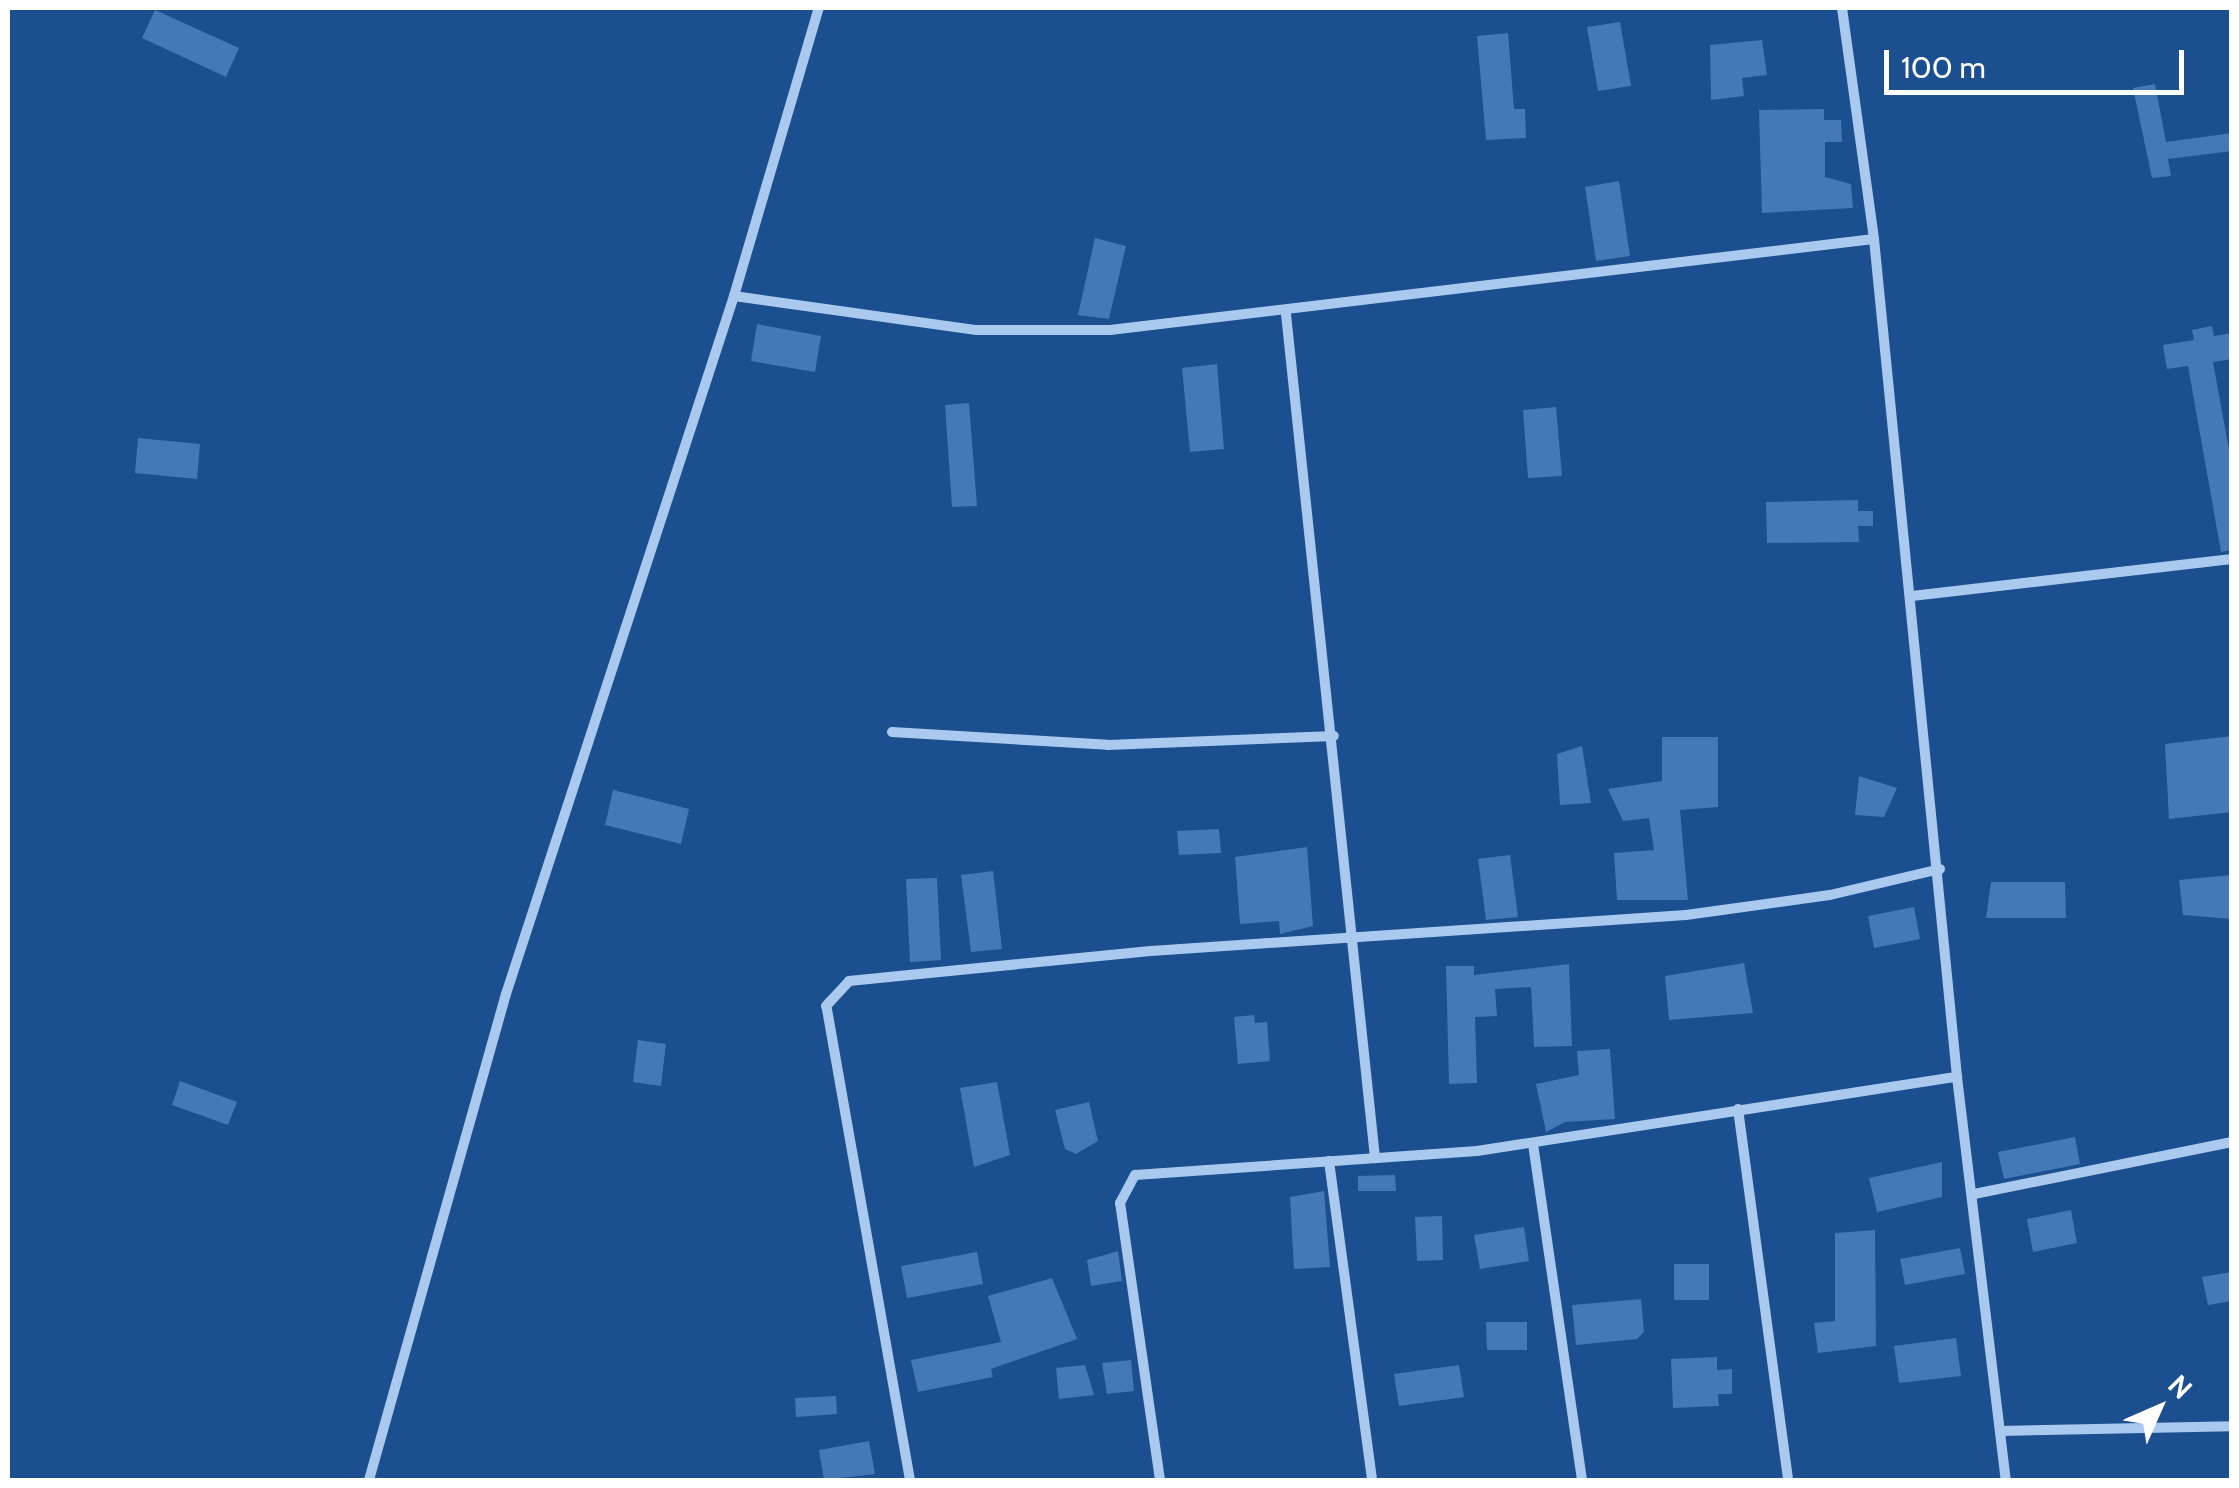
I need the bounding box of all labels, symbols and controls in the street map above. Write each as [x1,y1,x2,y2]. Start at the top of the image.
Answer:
scale bar [1889,30,2189,92]
text: 100 m [1901,49,1986,86]
north arrow [2109,1358,2209,1458]
text: N [2161,1368,2199,1406]

